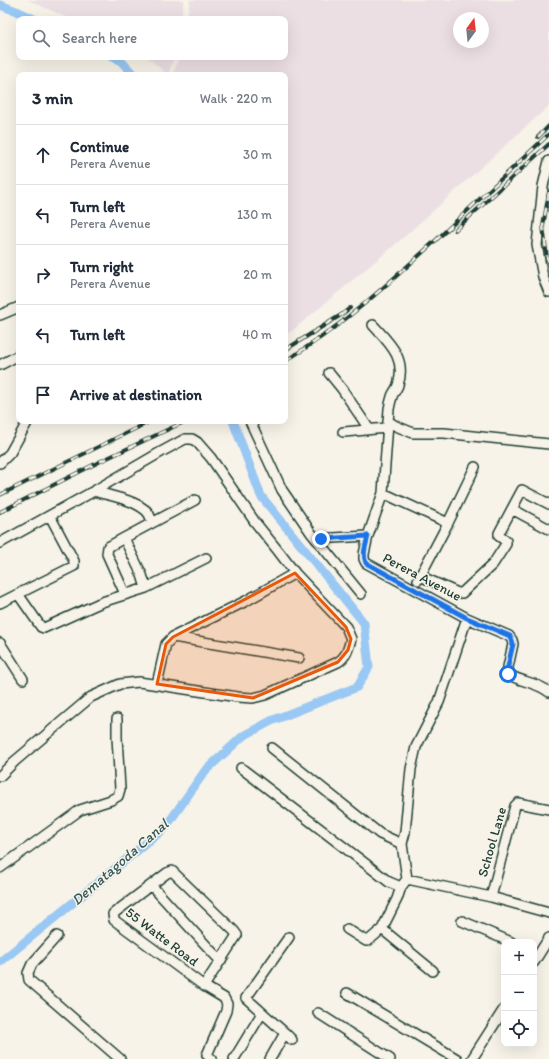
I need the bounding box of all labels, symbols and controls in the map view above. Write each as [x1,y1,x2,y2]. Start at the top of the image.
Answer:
north arrow [453,12,489,48]
search box [16,16,288,60]
icon: search [30,27,52,49]
text: Search here [62,29,137,47]
text: 3 min [32,88,73,108]
text: Walk · 220 m [200,91,272,106]
text: Continue [70,138,129,156]
icon: ahead [32,144,54,166]
text: 30 m [243,147,272,162]
text: Perera Avenue [70,156,150,171]
text: Turn left [70,198,125,216]
icon: left [32,204,54,226]
text: 130 m [237,207,272,222]
text: Perera Avenue [70,216,150,231]
text: Turn right [70,258,134,276]
icon: right [32,264,54,286]
text: 20 m [243,267,272,282]
text: Perera Avenue [70,276,150,291]
icon: left [32,324,54,346]
text: Turn left [70,326,125,344]
text: 40 m [242,327,272,342]
icon: arrive [32,384,54,406]
text: Arrive at destination [70,386,202,404]
route end [312,530,330,548]
street label: Perera Avenue [380,549,464,605]
route start [499,665,517,683]
street label: School Lane [474,805,510,879]
water label: Dematagoda Canal [68,814,173,909]
street label: 55 Watte Road [122,904,202,970]
map controls [501,939,537,1047]
button: + [501,939,537,975]
button: − [501,975,537,1011]
button: locate [501,1011,537,1047]

